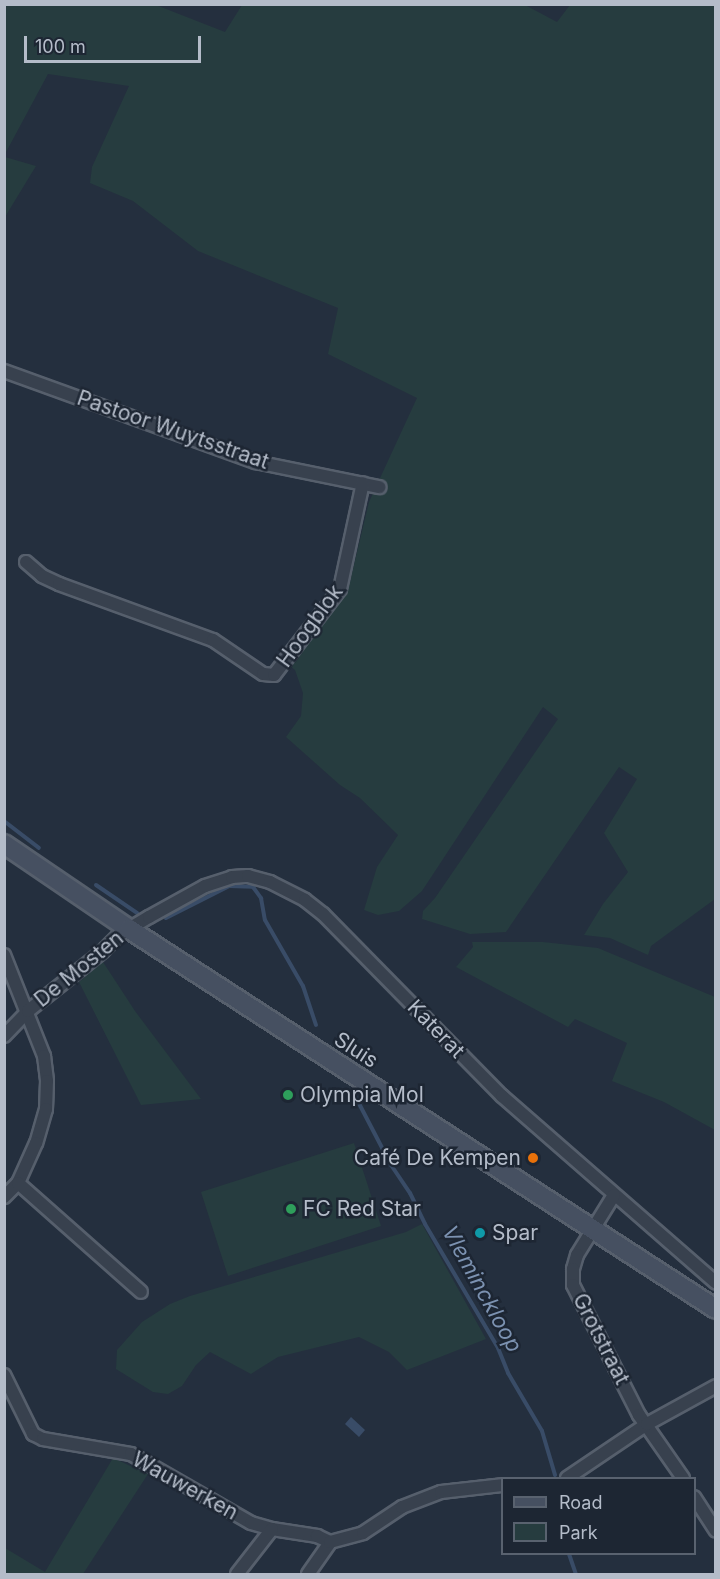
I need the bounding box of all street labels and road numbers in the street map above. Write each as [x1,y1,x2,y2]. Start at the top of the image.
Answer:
street label: Pastoor Wuytsstraat [74,385,272,475]
street label: Hoogblok [272,580,348,672]
street label: De Mosten [29,925,129,1013]
street label: Katerat [402,995,470,1063]
street label: Sluis [329,1027,383,1073]
street label: Grotstraat [567,1289,635,1389]
street label: Wauwerken [128,1447,242,1525]

